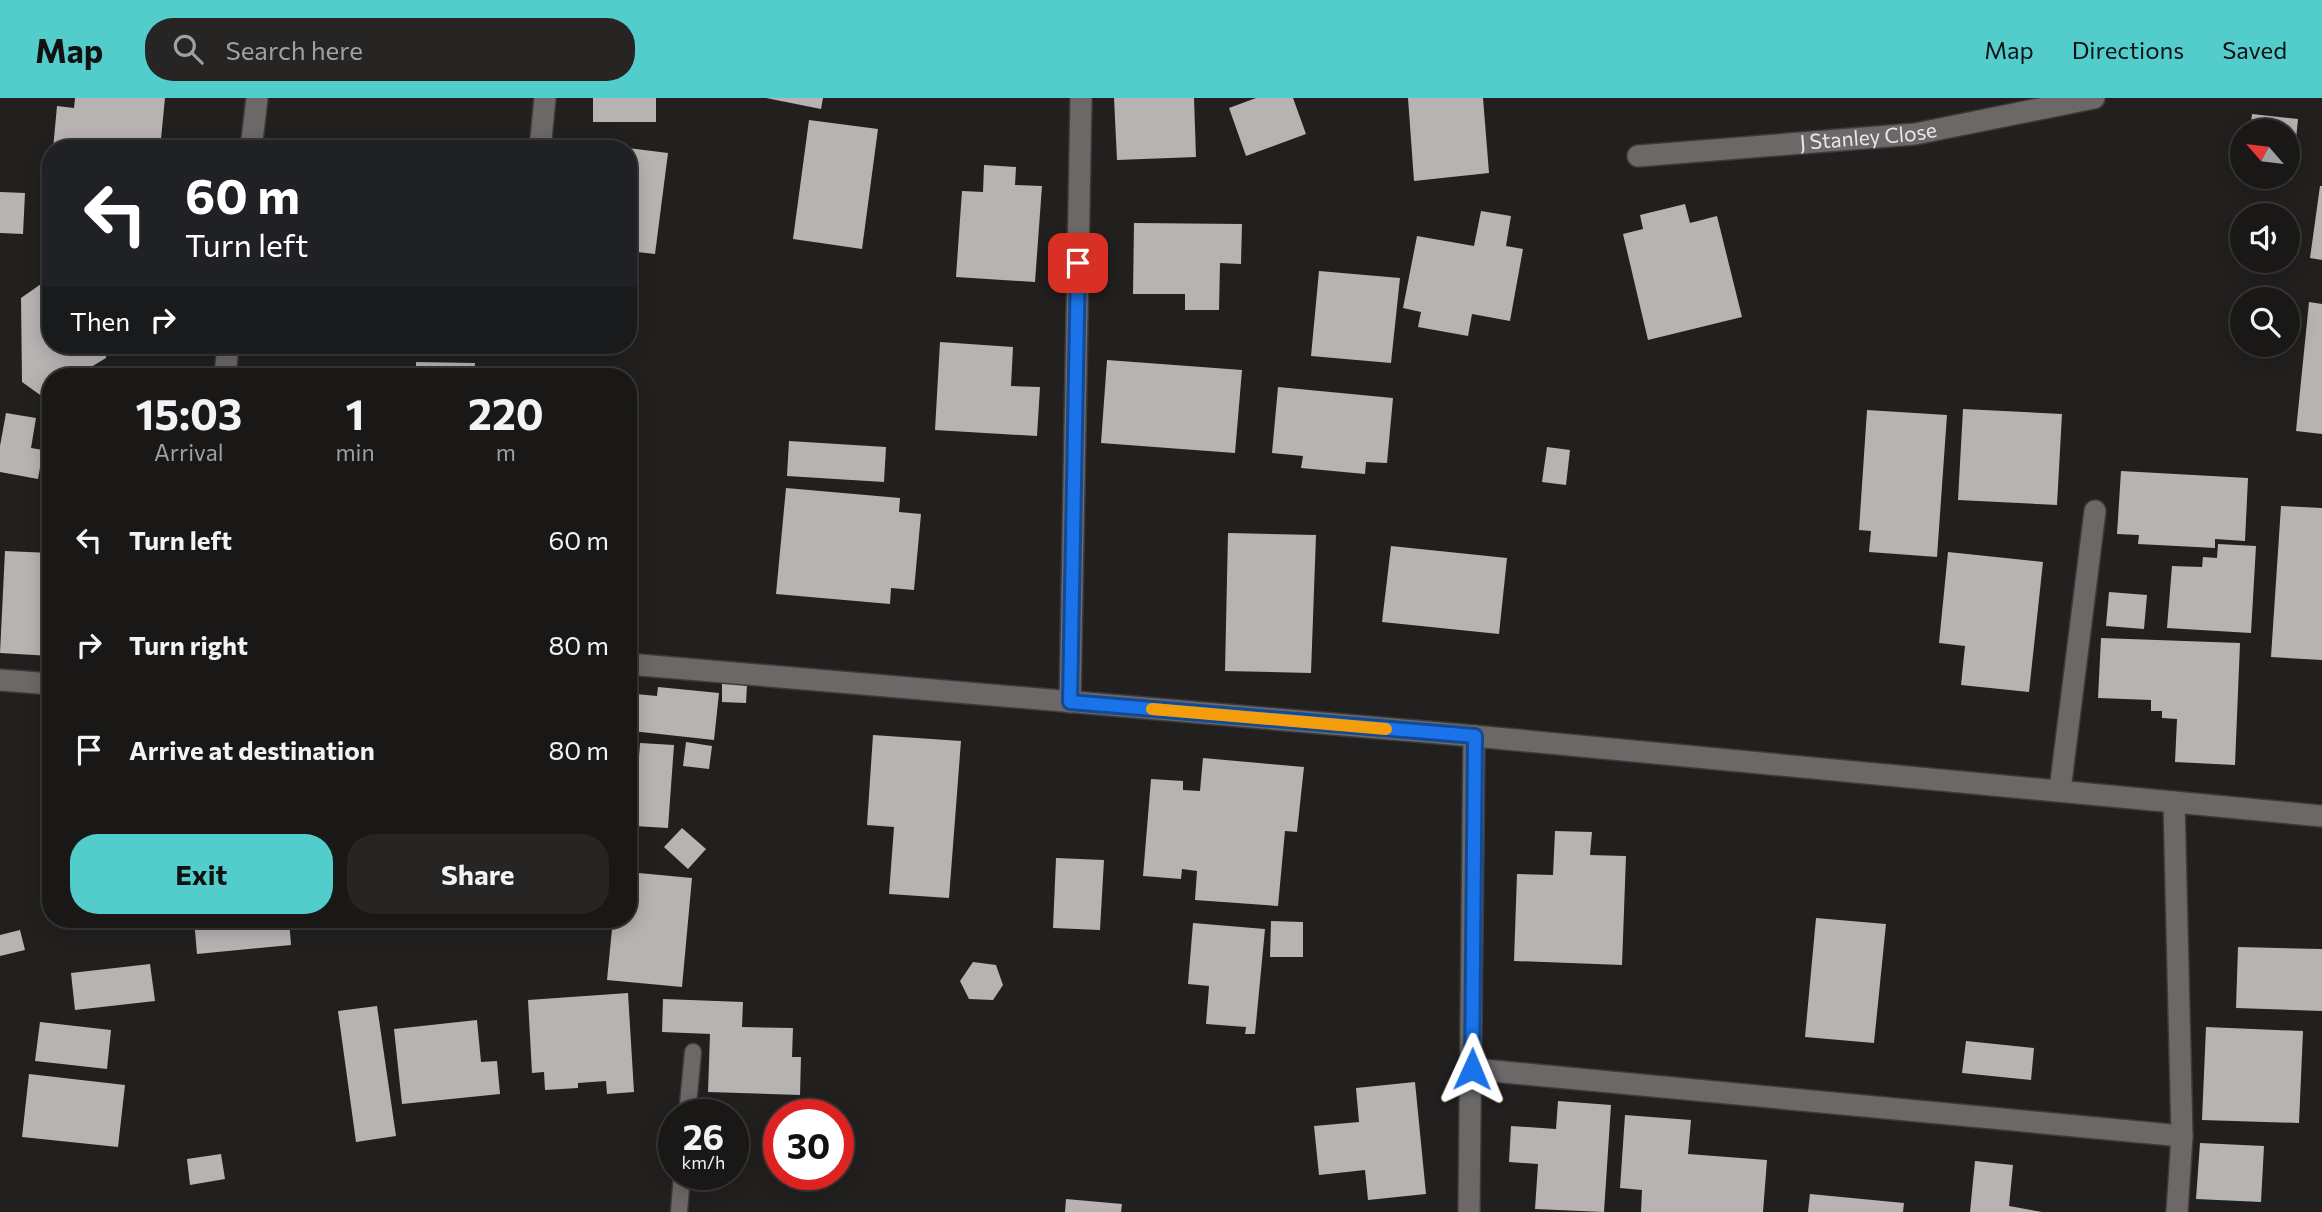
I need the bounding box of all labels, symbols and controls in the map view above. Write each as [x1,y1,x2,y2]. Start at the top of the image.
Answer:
search box [145,18,635,81]
text: Map [35,29,103,70]
icon: search [169,30,207,68]
text: Search here [225,34,363,65]
text: Map [1984,35,2034,64]
text: Directions [2072,35,2184,64]
text: Saved [2222,35,2287,64]
street label: J Stanley Close [1799,116,1939,154]
north arrow [2230,119,2300,189]
map controls [2230,119,2300,357]
text: 60 m [185,164,300,224]
icon: left [70,168,161,259]
button: sound [2230,203,2300,273]
text: Turn left [185,224,309,264]
pin [1048,233,1108,293]
icon: arrive [1059,244,1097,282]
button: search [2230,287,2300,357]
icon: right [144,301,182,339]
text: Then [70,305,130,336]
text: 15:03 [135,387,242,439]
text: 1 [346,387,365,439]
text: 220 [468,387,544,439]
text: Arrival [154,438,224,466]
text: min [336,438,375,466]
text: m [496,438,516,466]
icon: left [70,521,108,559]
text: Turn left [129,524,232,555]
text: 60 m [549,524,609,555]
icon: right [70,626,108,664]
text: Turn right [129,629,248,660]
text: 80 m [549,629,609,660]
icon: arrive [70,731,108,769]
text: Arrive at destination [129,734,375,765]
text: 80 m [549,734,609,765]
button: Exit [70,834,333,914]
button: Share [347,834,609,914]
position arrow [1435,1032,1509,1106]
speed limit sign: 30 [763,1099,854,1190]
text: 26 [683,1114,724,1157]
text: km/h [682,1151,725,1173]

